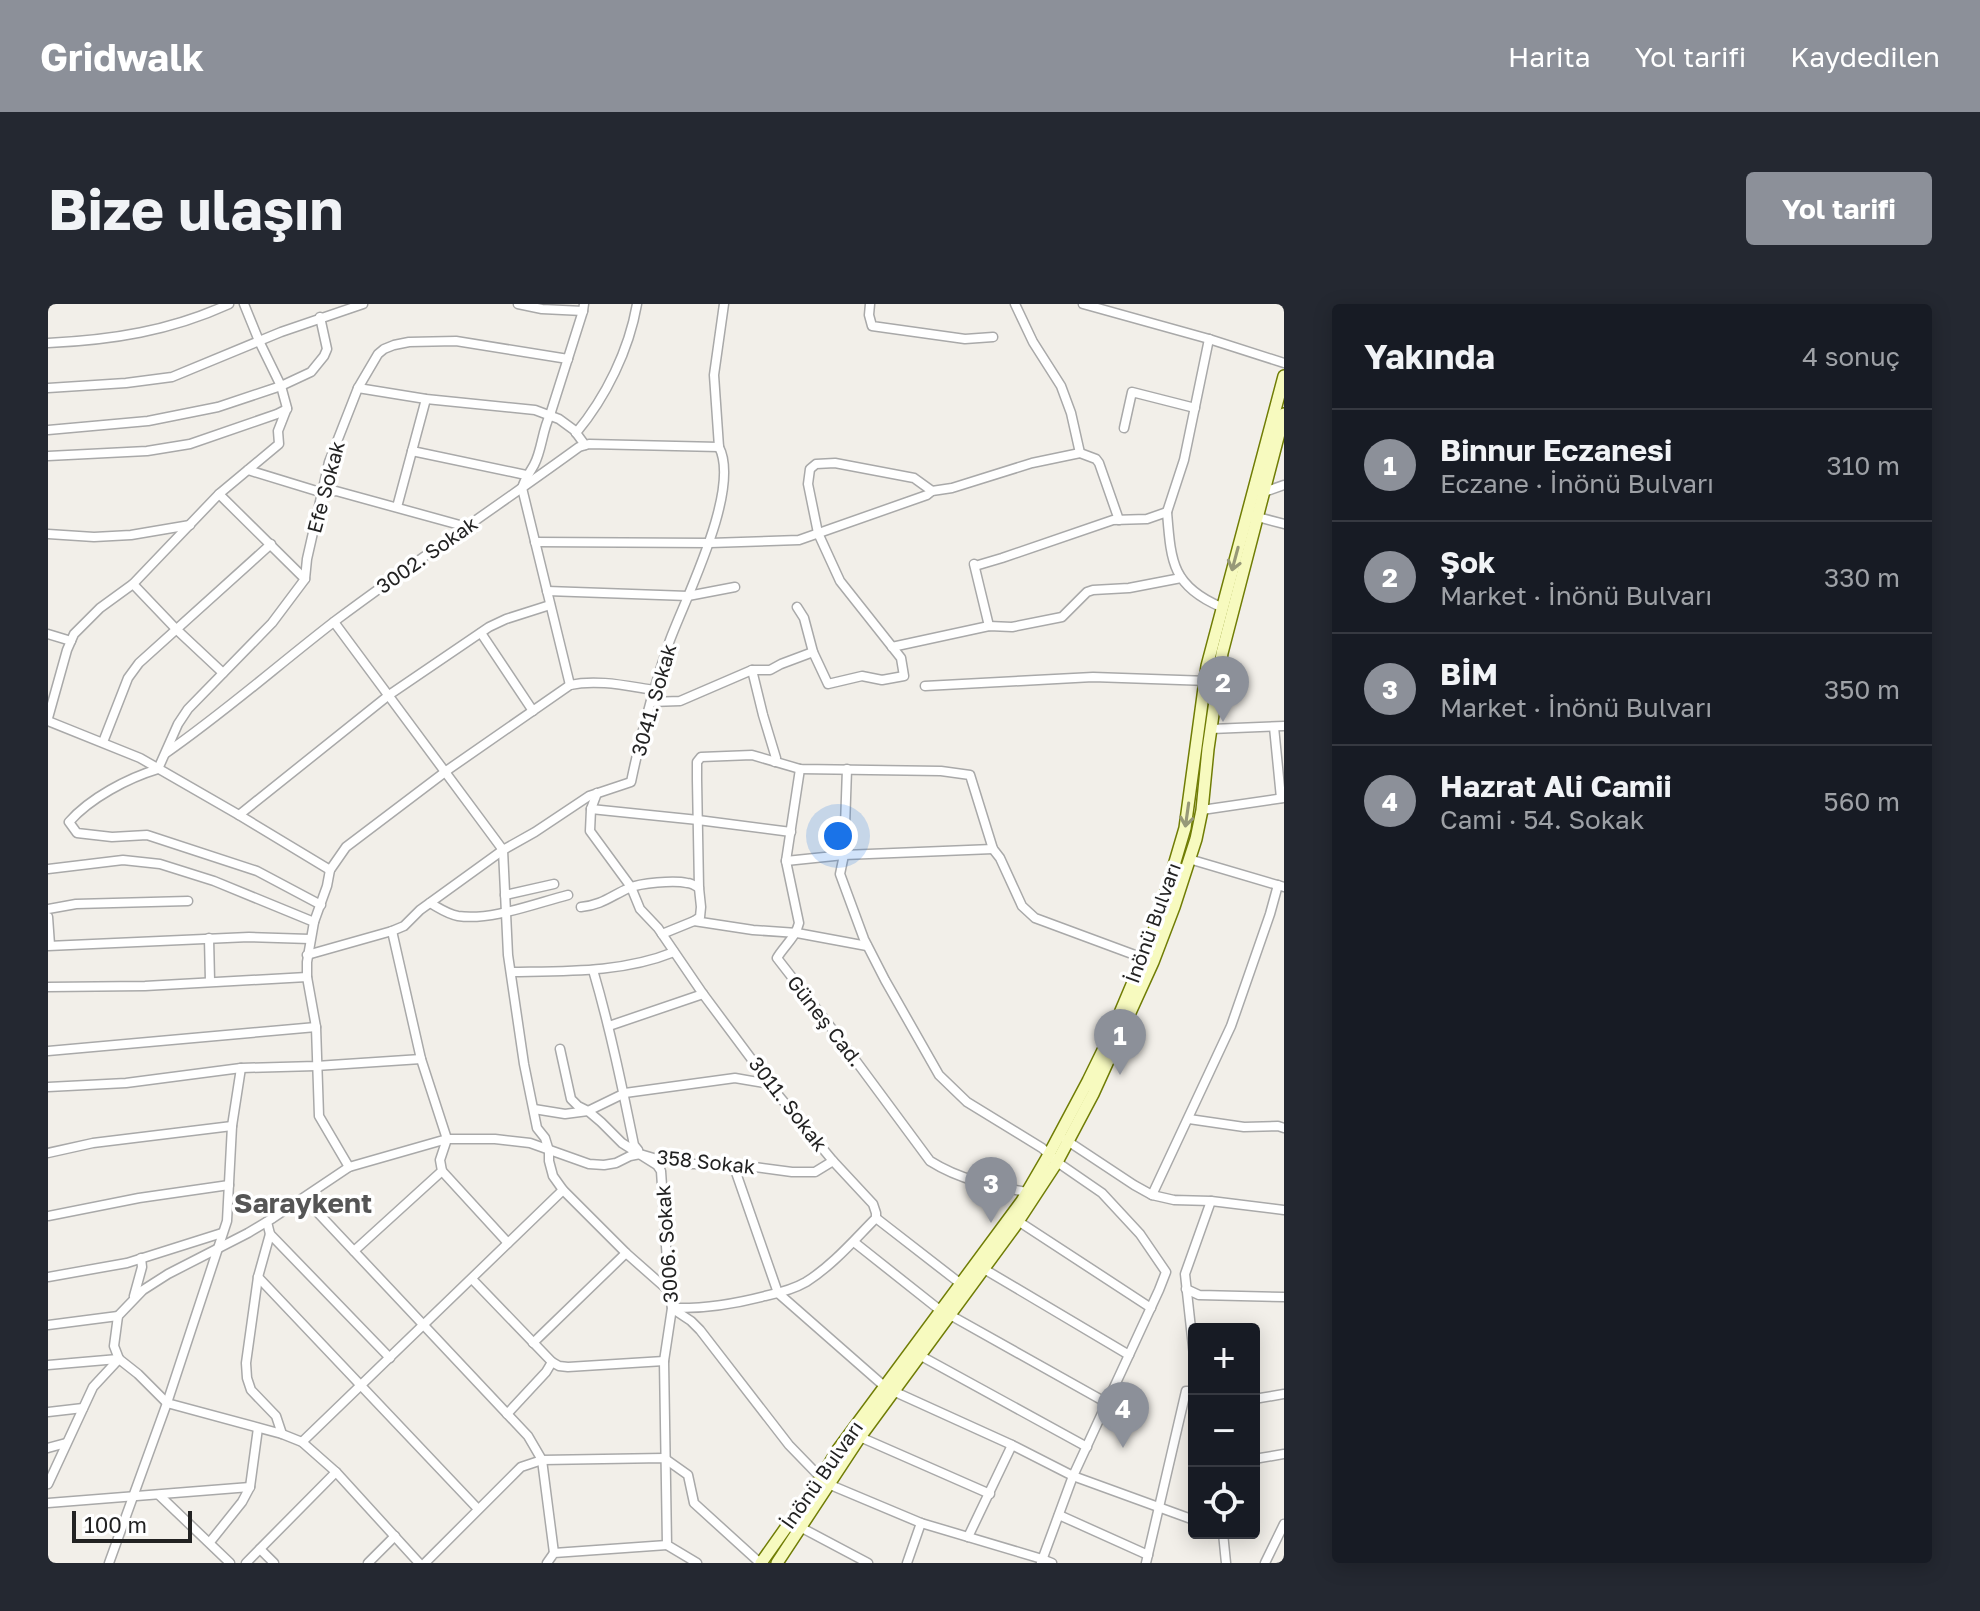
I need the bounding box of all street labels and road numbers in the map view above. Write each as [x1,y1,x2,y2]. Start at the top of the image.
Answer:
street label: Efe Sokak [301,438,349,535]
street label: 3002. Sokak [371,511,481,598]
street label: 3041. Sokak [626,641,680,759]
street label: İnönü Bulvarı [1119,859,1185,986]
street label: Güneş Cad. [783,970,869,1071]
street label: 3011. Sokak [745,1051,833,1155]
street label: 358 Sokak [656,1144,757,1178]
street label: 3006. Sokak [650,1184,682,1304]
street label: İnönü Bulvarı [775,1416,867,1533]

